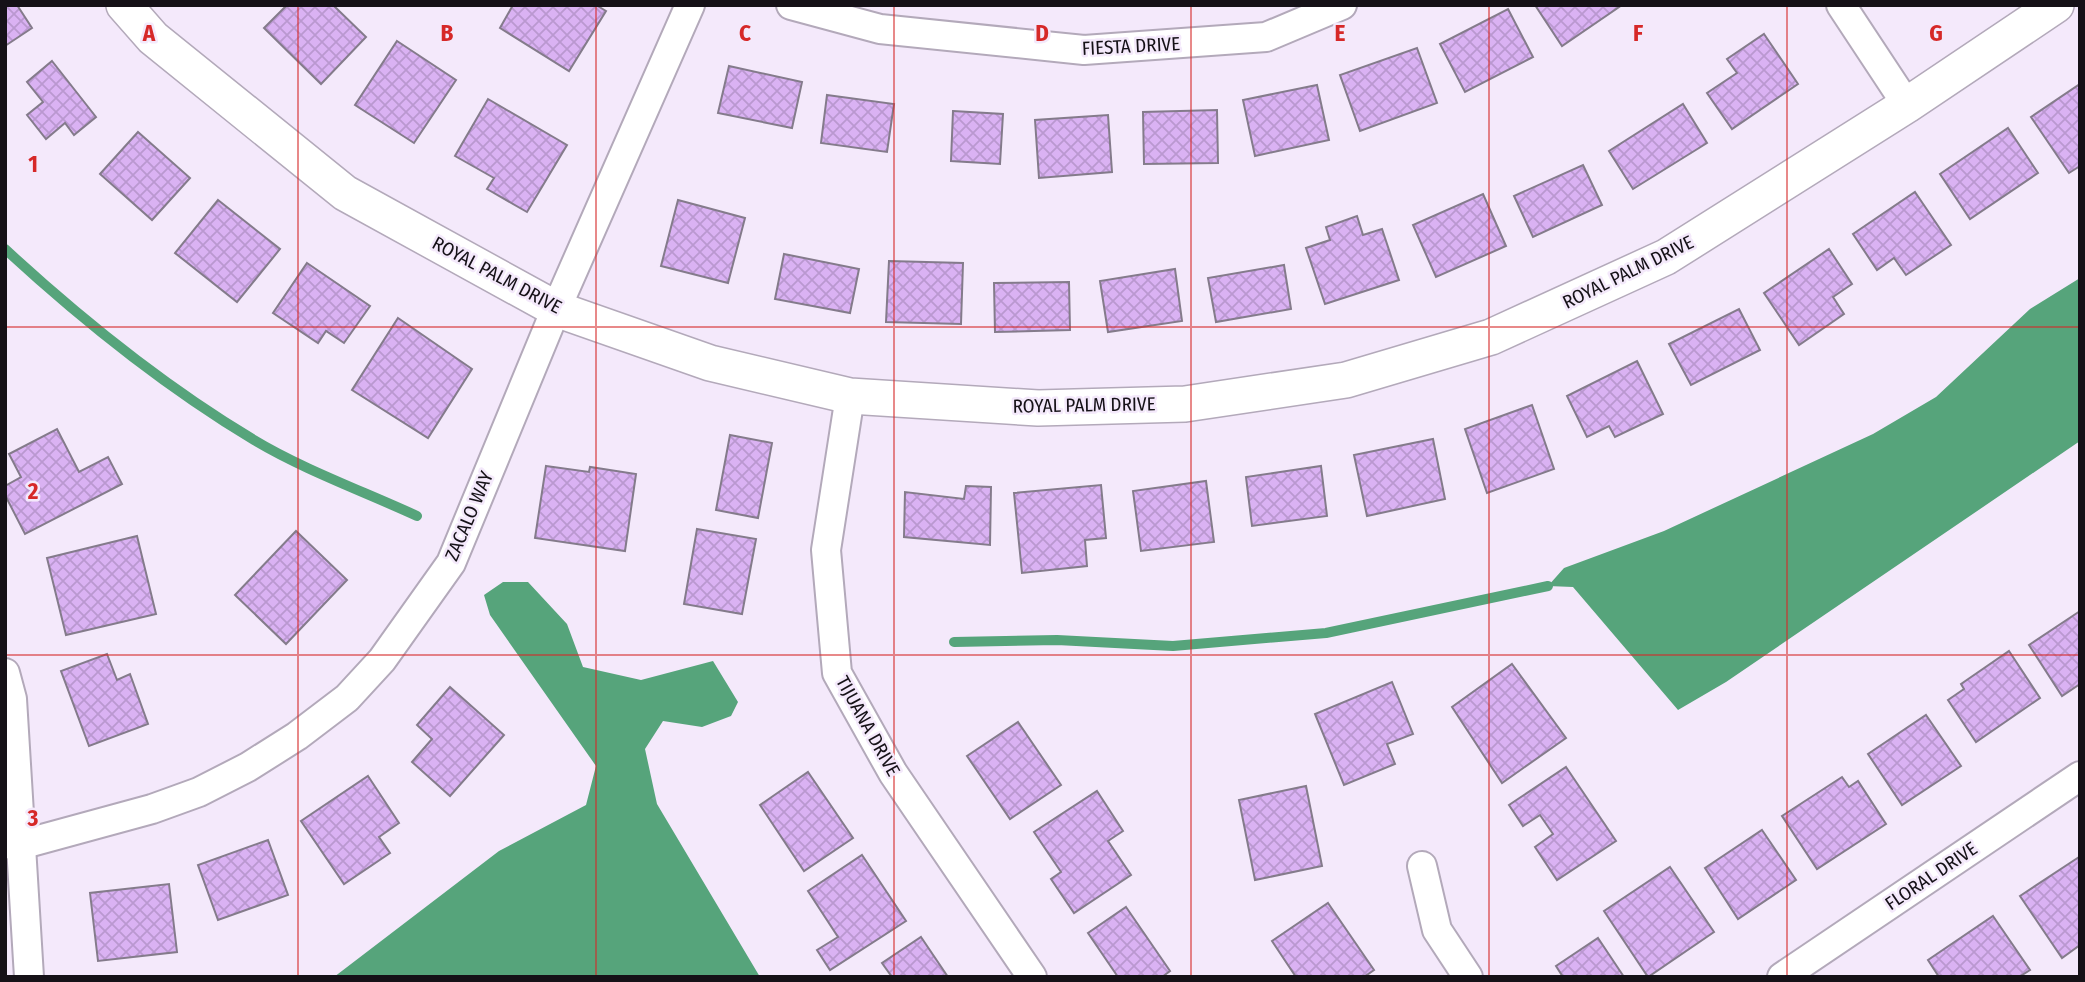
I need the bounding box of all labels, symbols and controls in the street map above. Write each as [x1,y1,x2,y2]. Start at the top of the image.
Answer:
text: A [142,19,156,47]
text: B [441,19,454,47]
text: C [739,19,751,47]
text: D [1035,19,1049,47]
text: E [1335,19,1346,47]
text: F [1633,19,1643,47]
text: G [1929,19,1943,47]
street label: FIESTA DRIVE [1081,32,1181,60]
text: 1 [28,150,38,178]
street label: ROYAL PALM DRIVE [1559,230,1697,314]
street label: ROYAL PALM DRIVE [429,231,566,319]
street label: ROYAL PALM DRIVE [1012,392,1156,418]
street label: ZACALO WAY [440,467,498,564]
text: 2 [27,477,39,505]
street label: TIJUANA DRIVE [831,672,905,780]
text: 3 [27,804,39,832]
street label: FLORAL DRIVE [1881,837,1981,915]

